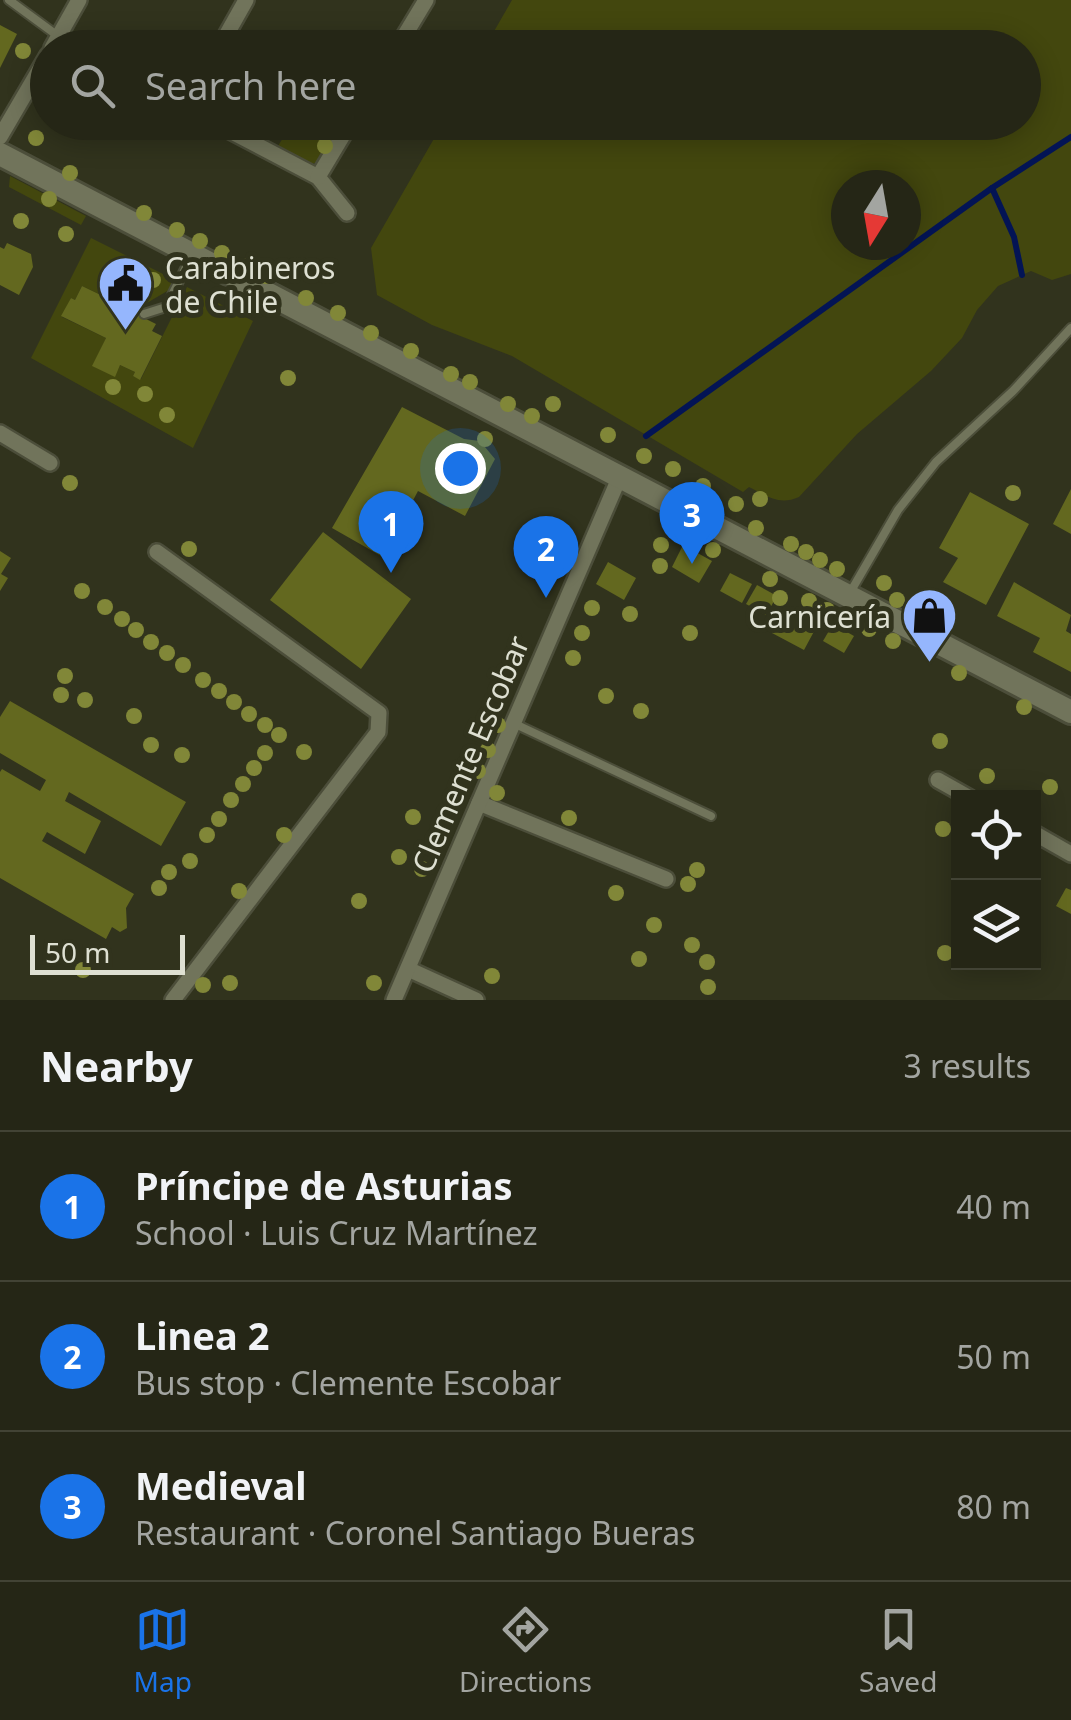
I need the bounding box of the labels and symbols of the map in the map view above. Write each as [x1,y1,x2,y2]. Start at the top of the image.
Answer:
north arrow [831,170,921,260]
place label: Carabineros de Chile [165,247,335,322]
public building icon: Carabineros de Chile [96,254,156,333]
your location [435,443,486,494]
pin: 3 [660,482,724,564]
pin: 1 [358,490,424,573]
pin: 2 [514,516,578,598]
shop icon: Carnicería [900,586,960,665]
place label: Carnicería [748,596,891,637]
street label: Clemente Escobar [402,629,538,879]
scale bar [30,930,185,974]

